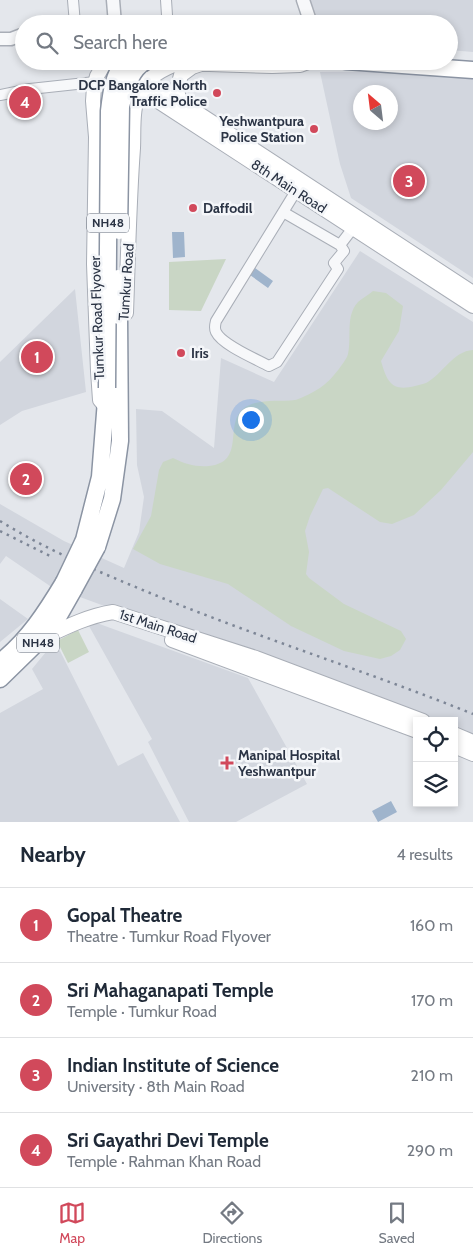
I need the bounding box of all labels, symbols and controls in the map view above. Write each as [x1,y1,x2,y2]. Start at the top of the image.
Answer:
search box [15,15,458,70]
icon: search [33,29,61,57]
text: Search here [73,31,167,54]
place label: DCP Bangalore North Traffic Police [78,76,207,110]
pin: 4 [9,83,41,121]
north arrow [353,85,398,130]
marker: DCP Bangalore North Traffic Police [211,87,223,99]
place label: Yeshwantpura Police Station [218,112,304,146]
marker: Yeshwantpura Police Station [308,123,320,135]
street label: 8th Main Road [248,155,330,217]
pin: 3 [393,162,425,200]
place label: Daffodil [203,199,253,217]
marker: Daffodil [187,202,199,214]
road number: NH48 [87,214,129,232]
street label: Tumkur Road [114,243,138,321]
street label: Tumkur Road Flyover [86,255,108,380]
pin: 1 [21,338,53,376]
place label: Iris [191,344,209,362]
marker: Iris [175,347,187,359]
your location [238,407,264,433]
pin: 2 [10,460,42,498]
street label: 1st Main Road [117,605,199,647]
road number: NH48 [17,634,59,652]
map controls [413,717,458,807]
button: locate [413,717,458,762]
place label: Manipal Hospital Yeshwantpur [237,746,341,780]
marker: Manipal Hospital Yeshwantpur [220,756,234,770]
button: layers [413,762,458,807]
text: Nearby [20,842,86,867]
text: 4 results [396,845,453,864]
text: Gopal Theatre [67,904,182,927]
text: 1 [33,916,39,935]
text: 160 m [410,916,453,935]
text: Theatre · Tumkur Road Flyover [67,927,271,946]
text: Sri Mahaganapati Temple [67,979,274,1002]
text: 2 [32,991,40,1010]
text: 170 m [411,991,453,1010]
text: Temple · Tumkur Road [67,1002,217,1021]
text: Indian Institute of Science [67,1054,279,1077]
text: 3 [32,1066,40,1085]
text: 210 m [411,1066,453,1085]
text: University · 8th Main Road [67,1077,245,1096]
text: Sri Gayathri Devi Temple [67,1129,269,1152]
text: 4 [31,1141,41,1160]
text: 290 m [407,1141,453,1160]
text: Temple · Rahman Khan Road [67,1152,261,1171]
tab: Map [58,1199,86,1247]
tab: Directions [202,1199,262,1247]
tab: Saved [378,1199,415,1247]

